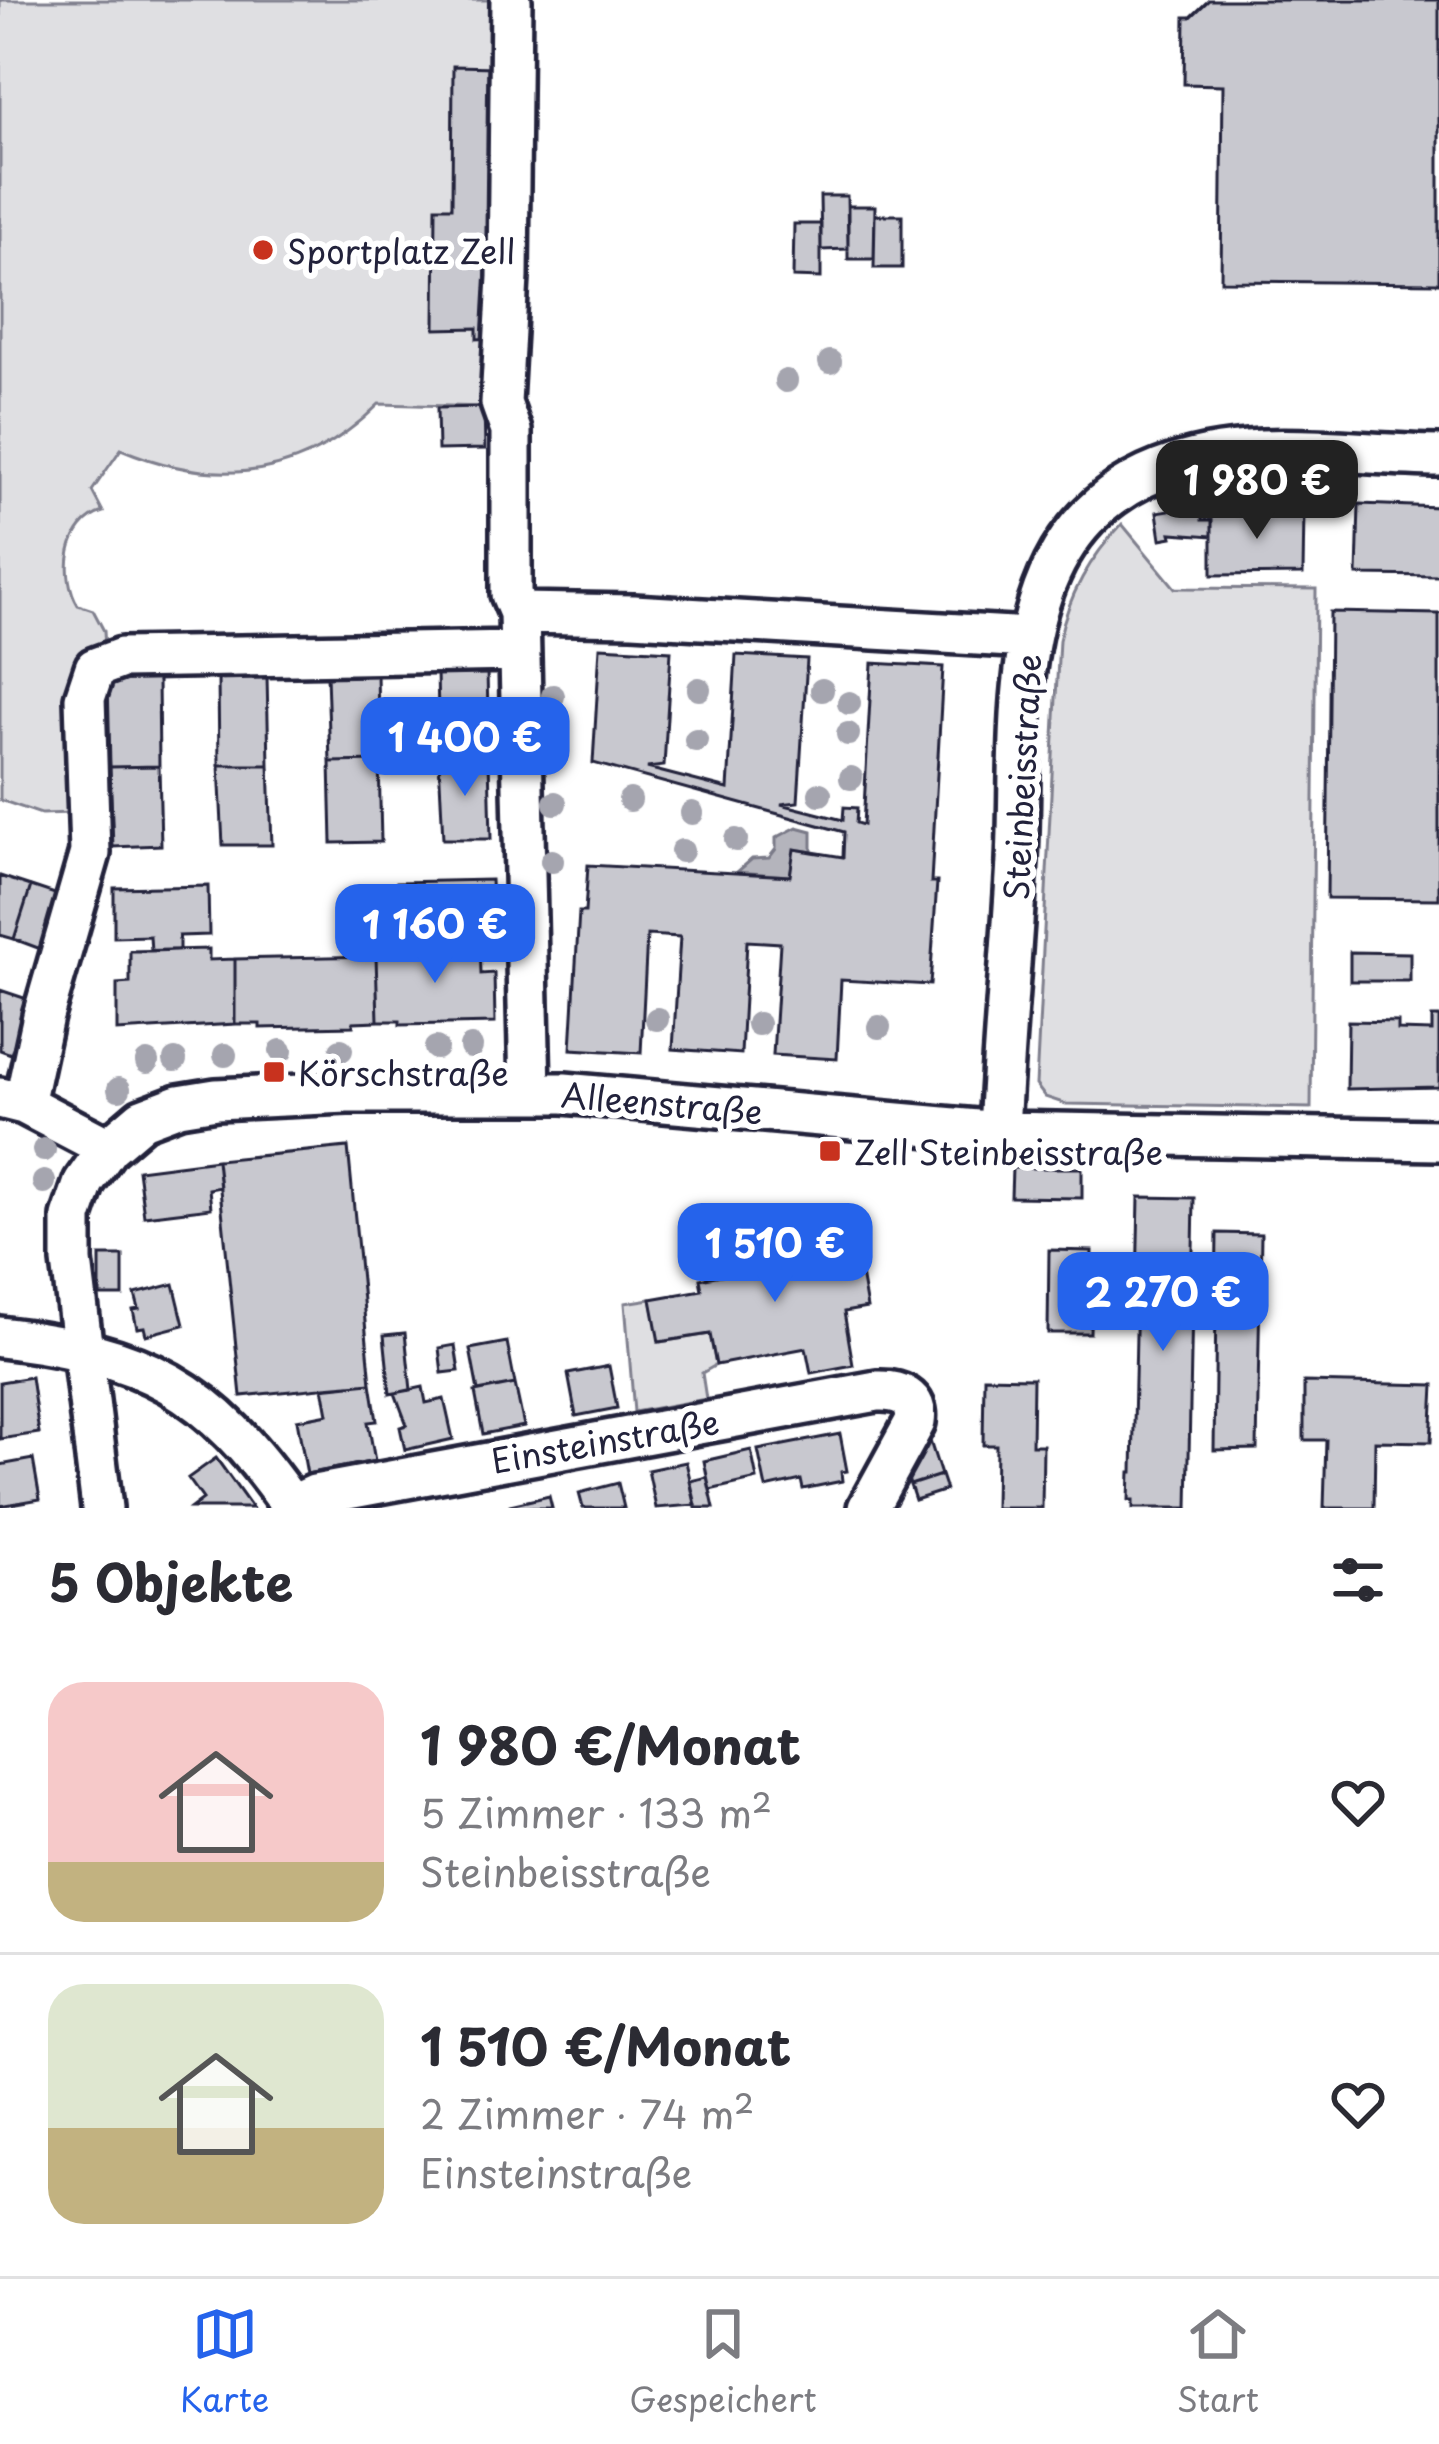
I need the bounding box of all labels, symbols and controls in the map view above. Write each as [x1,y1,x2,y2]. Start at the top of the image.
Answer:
place label: Sportplatz Zell [287,225,515,275]
marker: Sportplatz Zell [250,237,276,263]
pin: 1 980 € [1146,440,1368,542]
text: 1 980 € [1183,449,1331,508]
street label: Steinbeisstraße [990,653,1052,901]
pin: 1 400 € [354,697,576,799]
text: 1 400 € [388,706,542,765]
pin: 1 160 € [324,884,546,986]
text: 1 160 € [362,893,508,952]
place label: Körschstraße [298,1047,509,1097]
marker: Körschstraße [261,1059,287,1085]
street label: Alleenstraße [559,1068,765,1136]
place label: Zell Steinbeisstraße [854,1126,1163,1176]
marker: Zell Steinbeisstraße [817,1138,843,1164]
pin: 1 510 € [664,1203,886,1305]
text: 1 510 € [705,1212,845,1271]
pin: 2 270 € [1052,1252,1274,1354]
text: 2 270 € [1085,1261,1241,1320]
street label: Einsteinstraße [487,1395,723,1485]
text: 5 Objekte [48,1542,293,1619]
icon: filters [1325,1547,1391,1613]
text: 1 980 €/Monat [420,1705,801,1782]
icon: home [144,1730,288,1874]
icon: heart [1325,1769,1391,1835]
text: 5 Zimmer · 133 m² [420,1782,772,1841]
text: Steinbeisstraße [420,1841,711,1900]
text: 1 510 €/Monat [420,2006,791,2083]
icon: home [144,2032,288,2176]
icon: heart [1325,2071,1391,2137]
text: 2 Zimmer · 74 m² [420,2083,754,2142]
text: Einsteinstraße [420,2142,692,2201]
tab: Karte [180,2301,269,2423]
tab: Gespeichert [629,2301,817,2423]
tab: Start [1177,2301,1259,2423]

